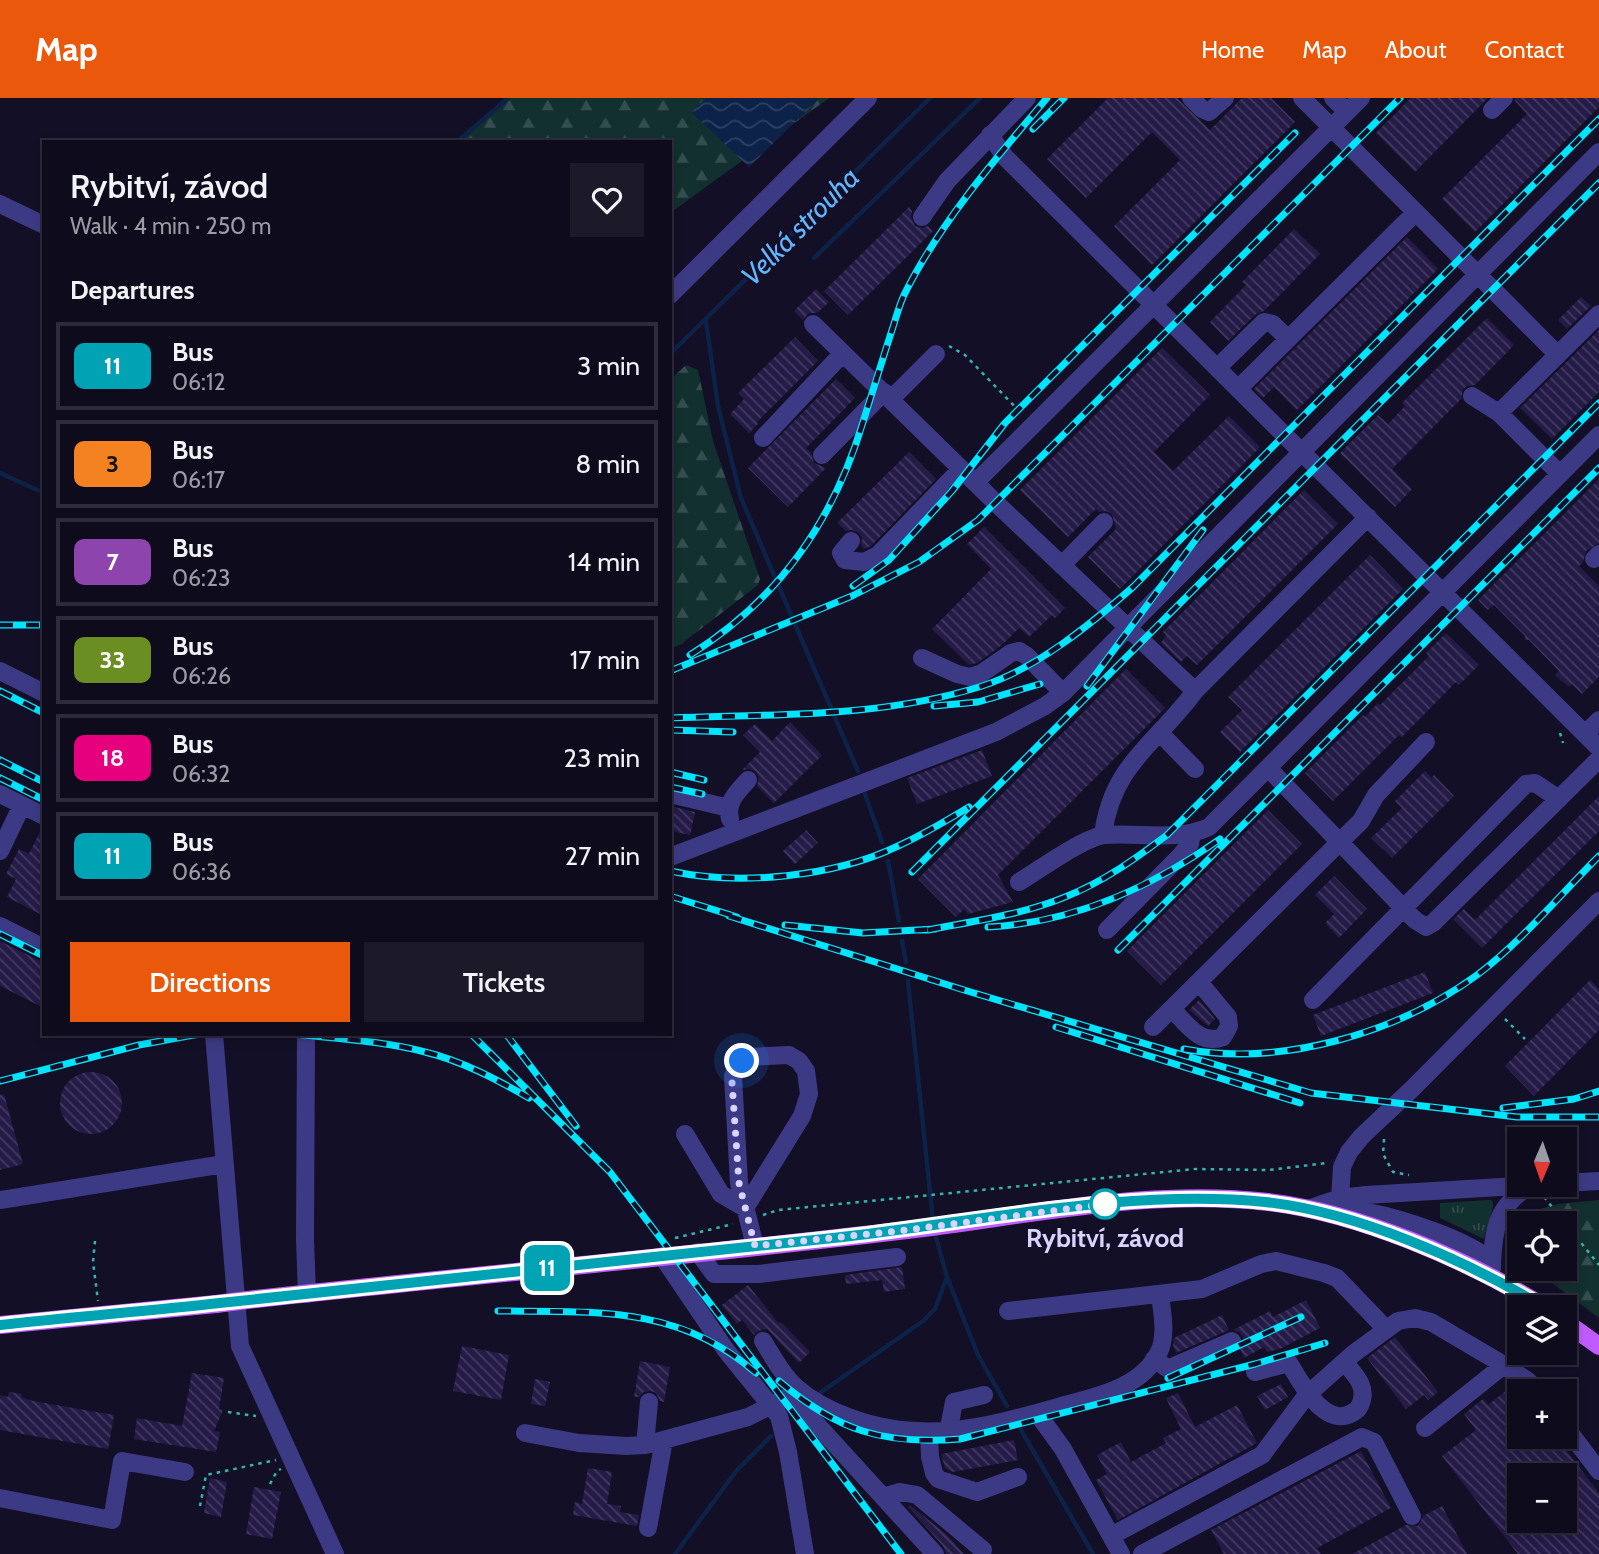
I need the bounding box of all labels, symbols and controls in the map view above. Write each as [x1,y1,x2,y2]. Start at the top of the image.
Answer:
text: Map [35,29,98,69]
text: Home [1201,35,1264,64]
text: Map [1302,35,1347,64]
text: About [1385,35,1447,64]
text: Contact [1485,35,1564,64]
water label: Velká strouha [734,160,866,292]
button: heart [570,163,644,237]
text: Rybitví, závod [70,166,268,206]
text: Walk · 4 min · 250 m [70,212,272,240]
text: Departures [70,274,194,306]
text: Bus [172,336,213,368]
text: 3 min [577,350,640,382]
text: 11 [104,351,121,380]
text: 06:12 [172,368,225,396]
text: Bus [172,434,213,466]
text: 8 min [576,448,640,480]
text: 3 [106,449,119,478]
text: 06:17 [172,466,225,494]
text: Bus [172,532,213,564]
text: 14 min [568,546,640,578]
text: 7 [106,547,119,576]
text: 06:23 [172,564,230,592]
text: Bus [172,630,213,662]
text: 17 min [570,644,640,676]
text: 33 [100,645,125,674]
text: 06:26 [172,662,231,690]
text: Bus [172,728,213,760]
text: 23 min [564,742,640,774]
text: 18 [101,743,124,772]
text: 06:32 [172,760,230,788]
text: Bus [172,826,213,858]
text: 27 min [565,840,640,872]
text: 11 [104,841,121,870]
text: 06:36 [172,858,231,886]
button: Directions [70,942,350,1022]
button: Tickets [364,942,644,1022]
your location [724,1043,759,1078]
north arrow [1507,1127,1577,1197]
map controls [1507,1127,1577,1533]
marker: Rybitví, závod [1090,1189,1120,1219]
button: locate [1507,1211,1577,1281]
place label: Rybitví, závod [1026,1222,1184,1254]
line badge: 11 [516,1245,578,1291]
text: 11 [538,1253,556,1282]
button: layers [1507,1295,1577,1365]
button: + [1507,1379,1577,1449]
button: − [1507,1463,1577,1533]

